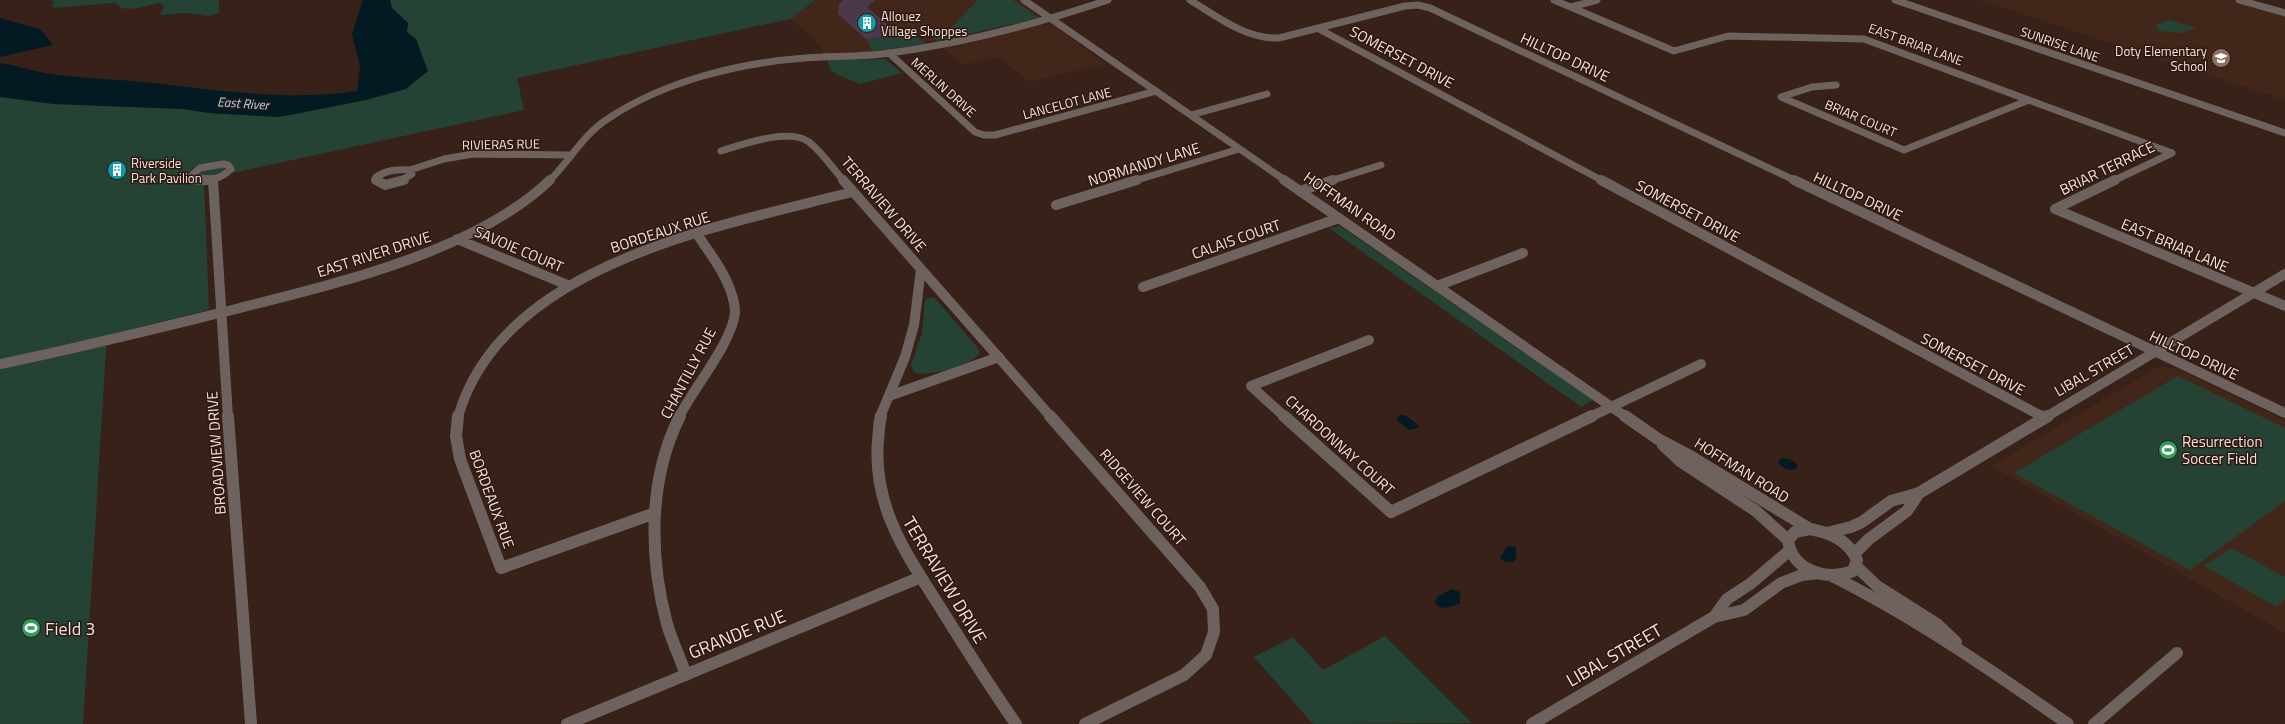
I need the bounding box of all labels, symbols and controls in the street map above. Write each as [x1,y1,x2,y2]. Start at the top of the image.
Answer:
place label: Allouez Village Shoppes [881,6,967,41]
building icon: Allouez Village Shoppes [856,12,878,34]
street label: EAST BRIAR LANE [1866,18,1966,70]
street label: SOMERSET DRIVE [1346,20,1458,94]
street label: SUNRISE LANE [2018,21,2102,67]
street label: HILLTOP DRIVE [1517,26,1613,88]
place label: Doty Elementary School [2115,41,2207,76]
school or university icon: Doty Elementary School [2210,47,2232,69]
street label: MERLIN DRIVE [907,52,981,122]
street label: LANCELOT LANE [1020,82,1114,124]
water label: East River [217,91,271,115]
street label: BRIAR COURT [1822,94,1900,142]
street label: RIVIERAS RUE [462,133,540,155]
street label: BRIAR TERRACE [2055,135,2159,201]
street label: NORMANDY LANE [1085,136,1203,192]
street label: TERRAVIEW DRIVE [836,151,932,257]
place label: Riverside Park Pavilion [131,153,202,188]
building icon: Riverside Park Pavilion [106,159,128,181]
street label: HOFFMAN ROAD [1299,165,1401,247]
street label: HILLTOP DRIVE [1810,165,1906,227]
street label: SOMERSET DRIVE [1632,174,1744,248]
street label: BORDEAUX RUE [607,205,713,259]
street label: EAST BRIAR LANE [2118,212,2232,278]
street label: CALAIS COURT [1188,213,1284,265]
street label: SAVOIE COURT [471,220,567,278]
street label: EAST RIVER DRIVE [314,225,434,283]
street label: CHANTILLY RUE [654,323,722,423]
street label: HILLTOP DRIVE [2146,324,2242,386]
street label: SOMERSET DRIVE [1917,327,2029,401]
street label: LIBAL STREET [2050,338,2138,402]
street label: CHARDONNAY COURT [1280,389,1400,501]
street label: BROADVIEW DRIVE [200,391,232,515]
place label: Resurrection Soccer Field [2182,430,2263,470]
street label: HOFFMAN ROAD [1690,432,1794,508]
sports icon: Resurrection Soccer Field [2157,439,2179,461]
street label: RIDGEVIEW COURT [1094,443,1192,551]
street label: BORDEAUX RUE [463,446,521,552]
street label: TERRAVIEW DRIVE [896,511,994,649]
street label: GRANDE RUE [684,602,790,666]
place label: Field 3 [45,615,95,642]
street label: LIBAL STREET [1561,616,1668,693]
sports icon: Field 3 [20,617,42,639]

